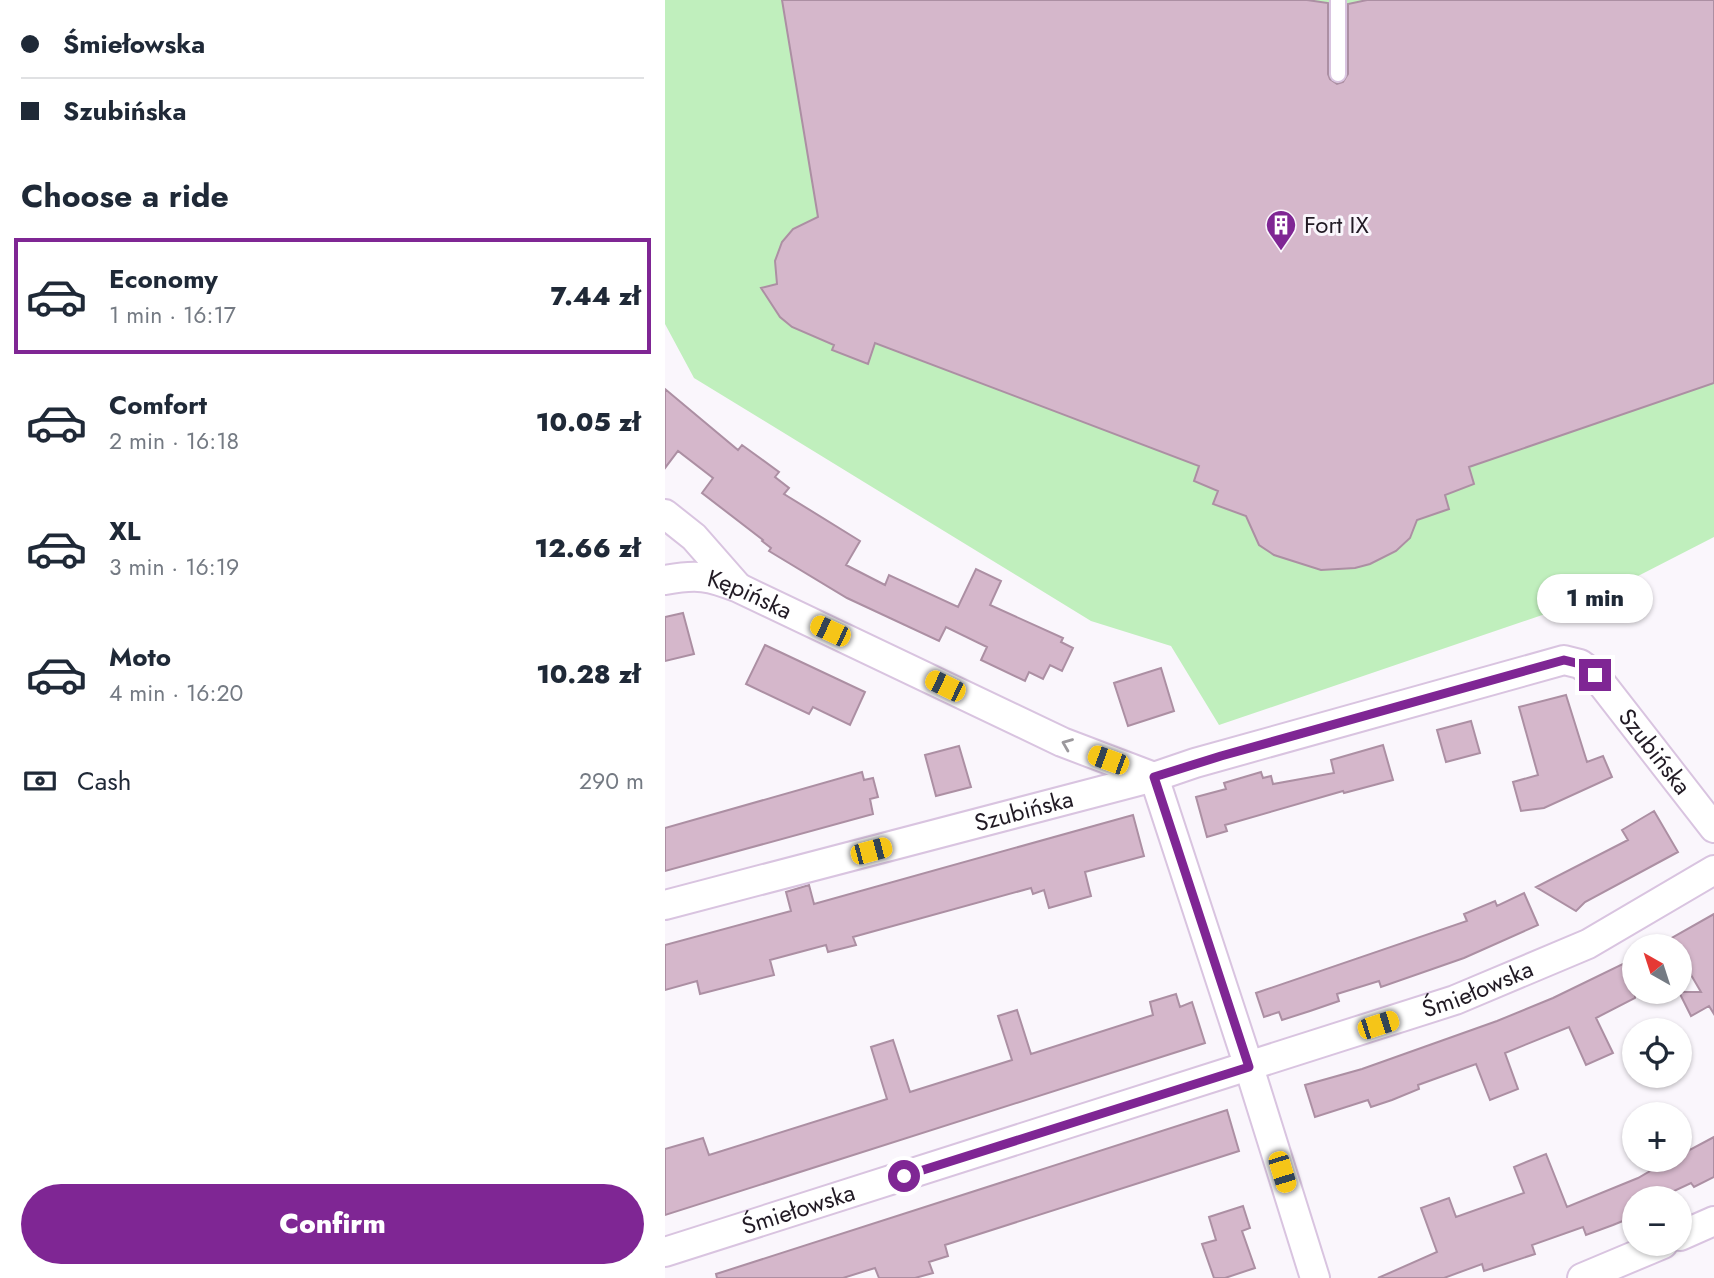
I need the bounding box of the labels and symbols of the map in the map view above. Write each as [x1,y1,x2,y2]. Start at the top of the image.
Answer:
place label: Fort IX [1304,207,1369,242]
building icon: Fort IX [1264,208,1298,252]
street label: Kępińska [704,560,798,628]
callout: 1 min [1537,574,1653,622]
car [807,613,854,649]
route end [1579,659,1611,691]
car [922,667,969,705]
street label: Szubińska [1610,701,1700,802]
one-way arrow [1062,739,1074,753]
car [1085,743,1132,777]
street label: Szubińska [971,781,1077,840]
car [848,835,895,867]
north arrow [1622,934,1692,1004]
street label: Śmiełowska [1417,951,1538,1026]
car [1355,1009,1402,1041]
car [1266,1149,1299,1195]
route start [888,1160,920,1192]
street label: Śmiełowska [737,1175,859,1243]

